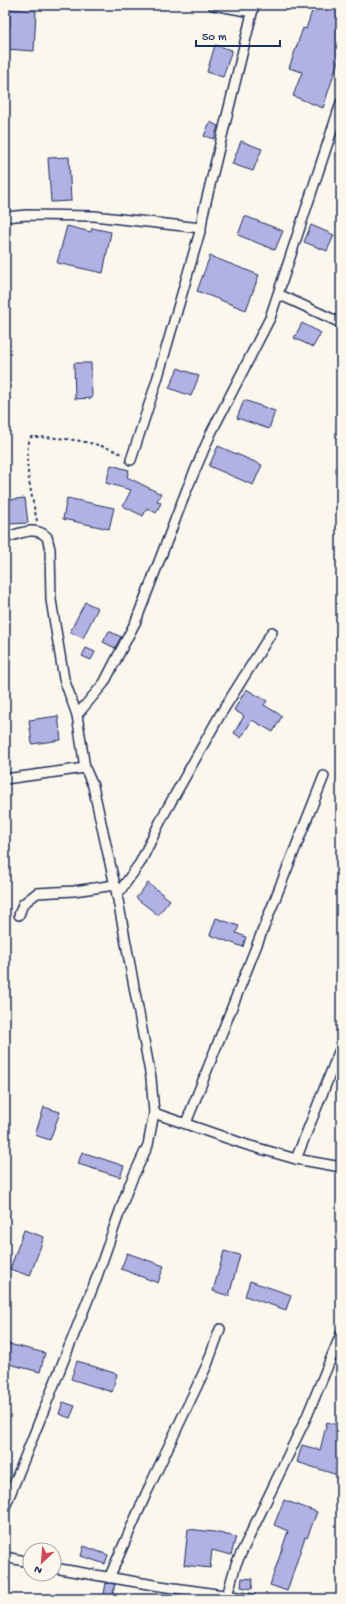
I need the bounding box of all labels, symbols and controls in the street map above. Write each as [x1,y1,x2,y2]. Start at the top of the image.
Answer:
scale bar [196,22,280,48]
text: 50 m [202,31,227,45]
north arrow [22,1542,62,1582]
text: N [33,1562,44,1576]

